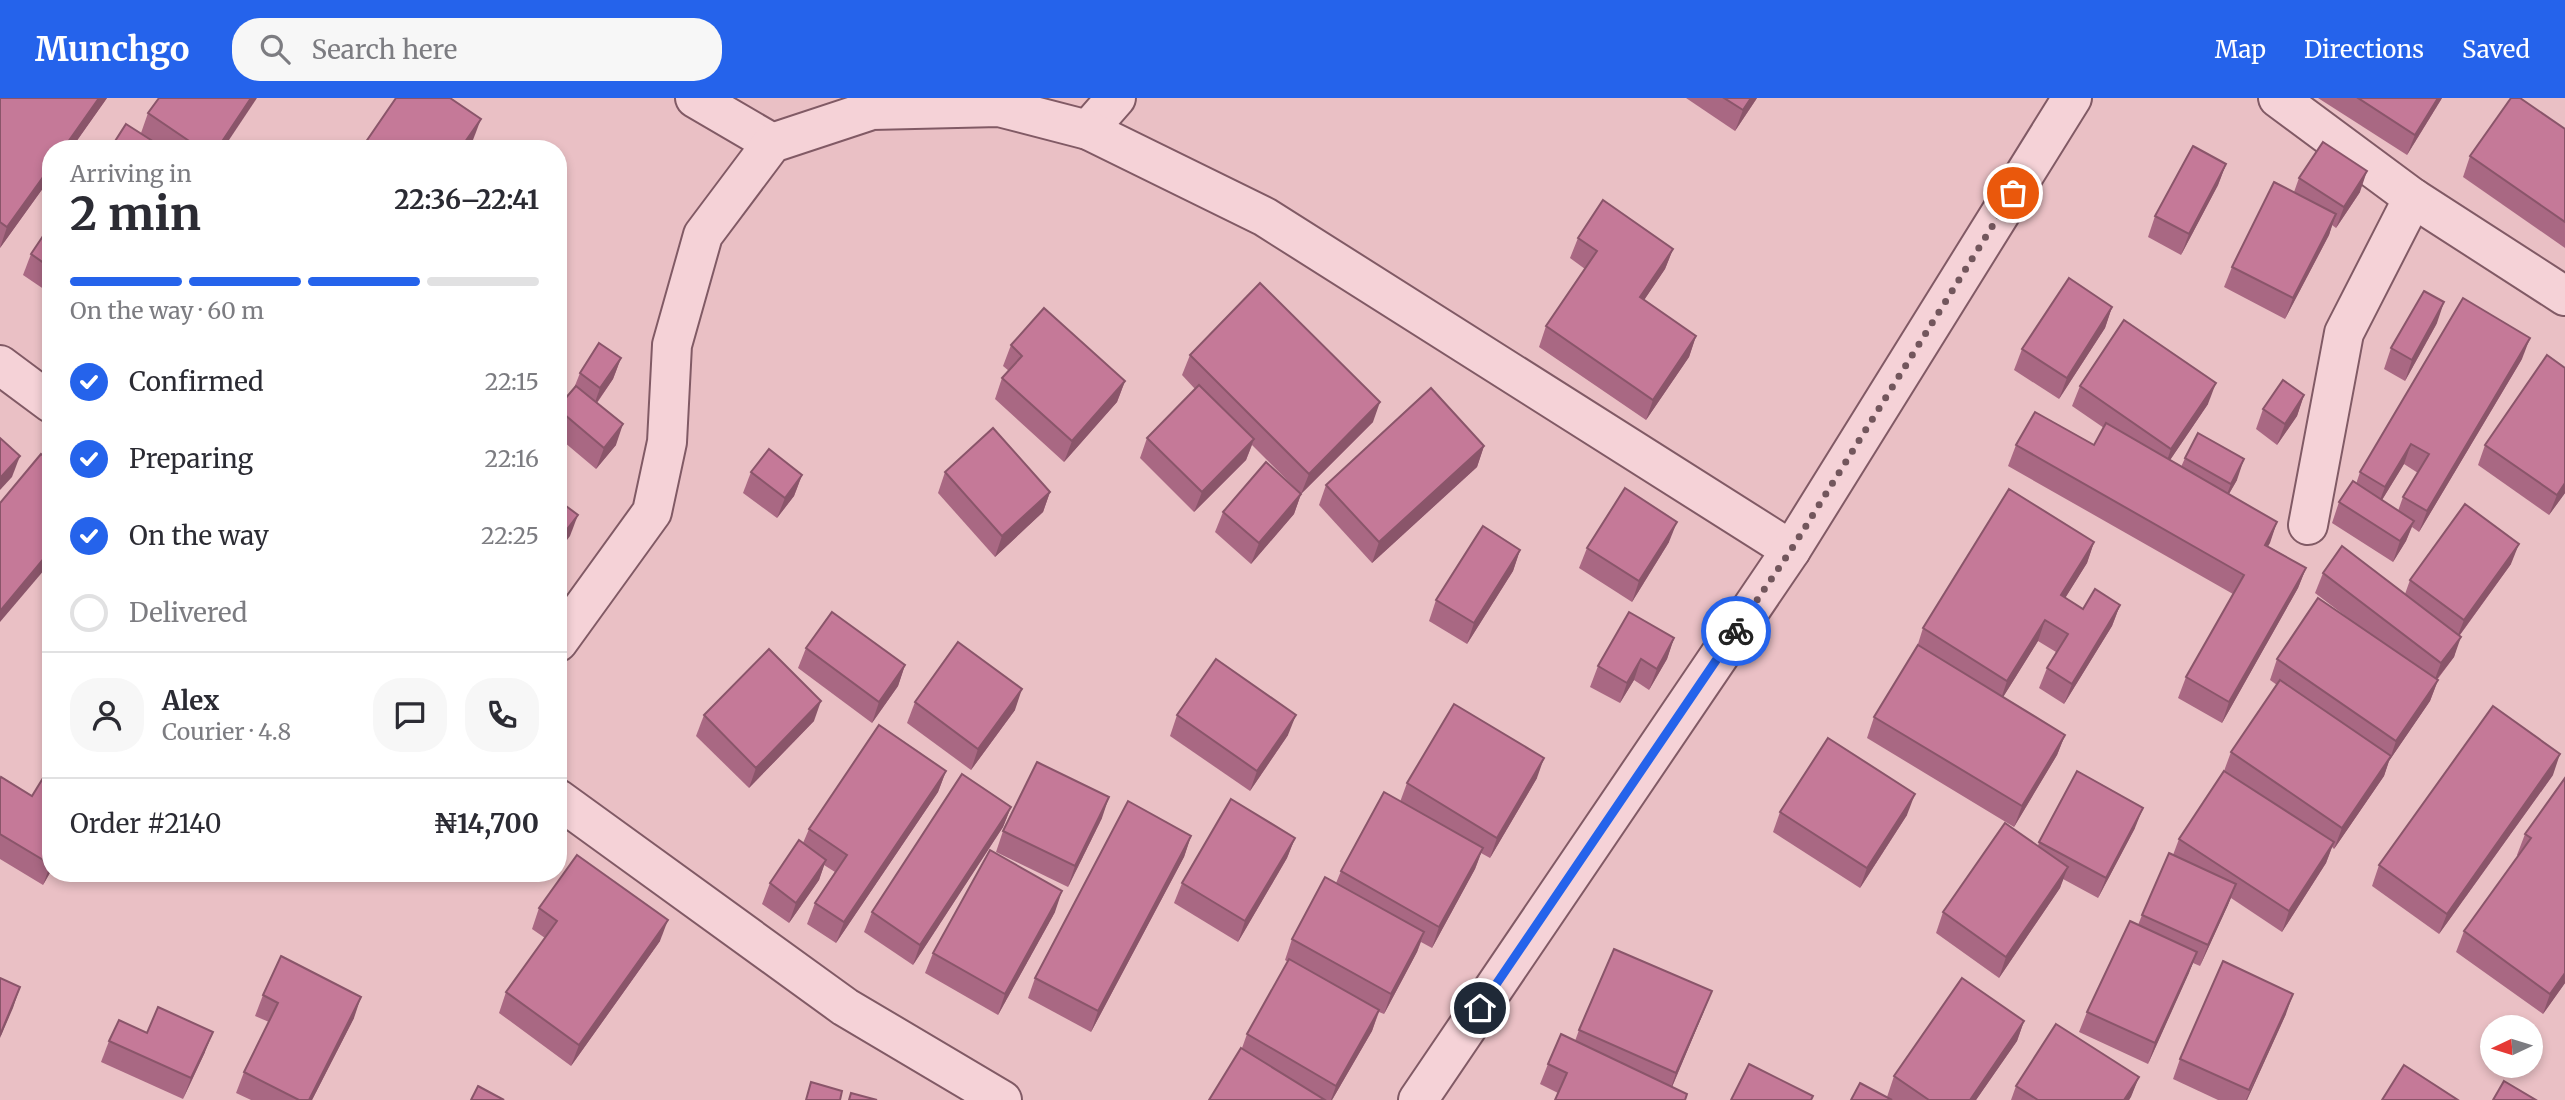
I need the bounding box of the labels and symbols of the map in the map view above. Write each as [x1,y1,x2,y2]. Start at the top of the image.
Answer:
pin [1983,163,2043,223]
courier [1701,596,1771,666]
pin [1450,978,1510,1038]
north arrow [2480,1015,2543,1078]

